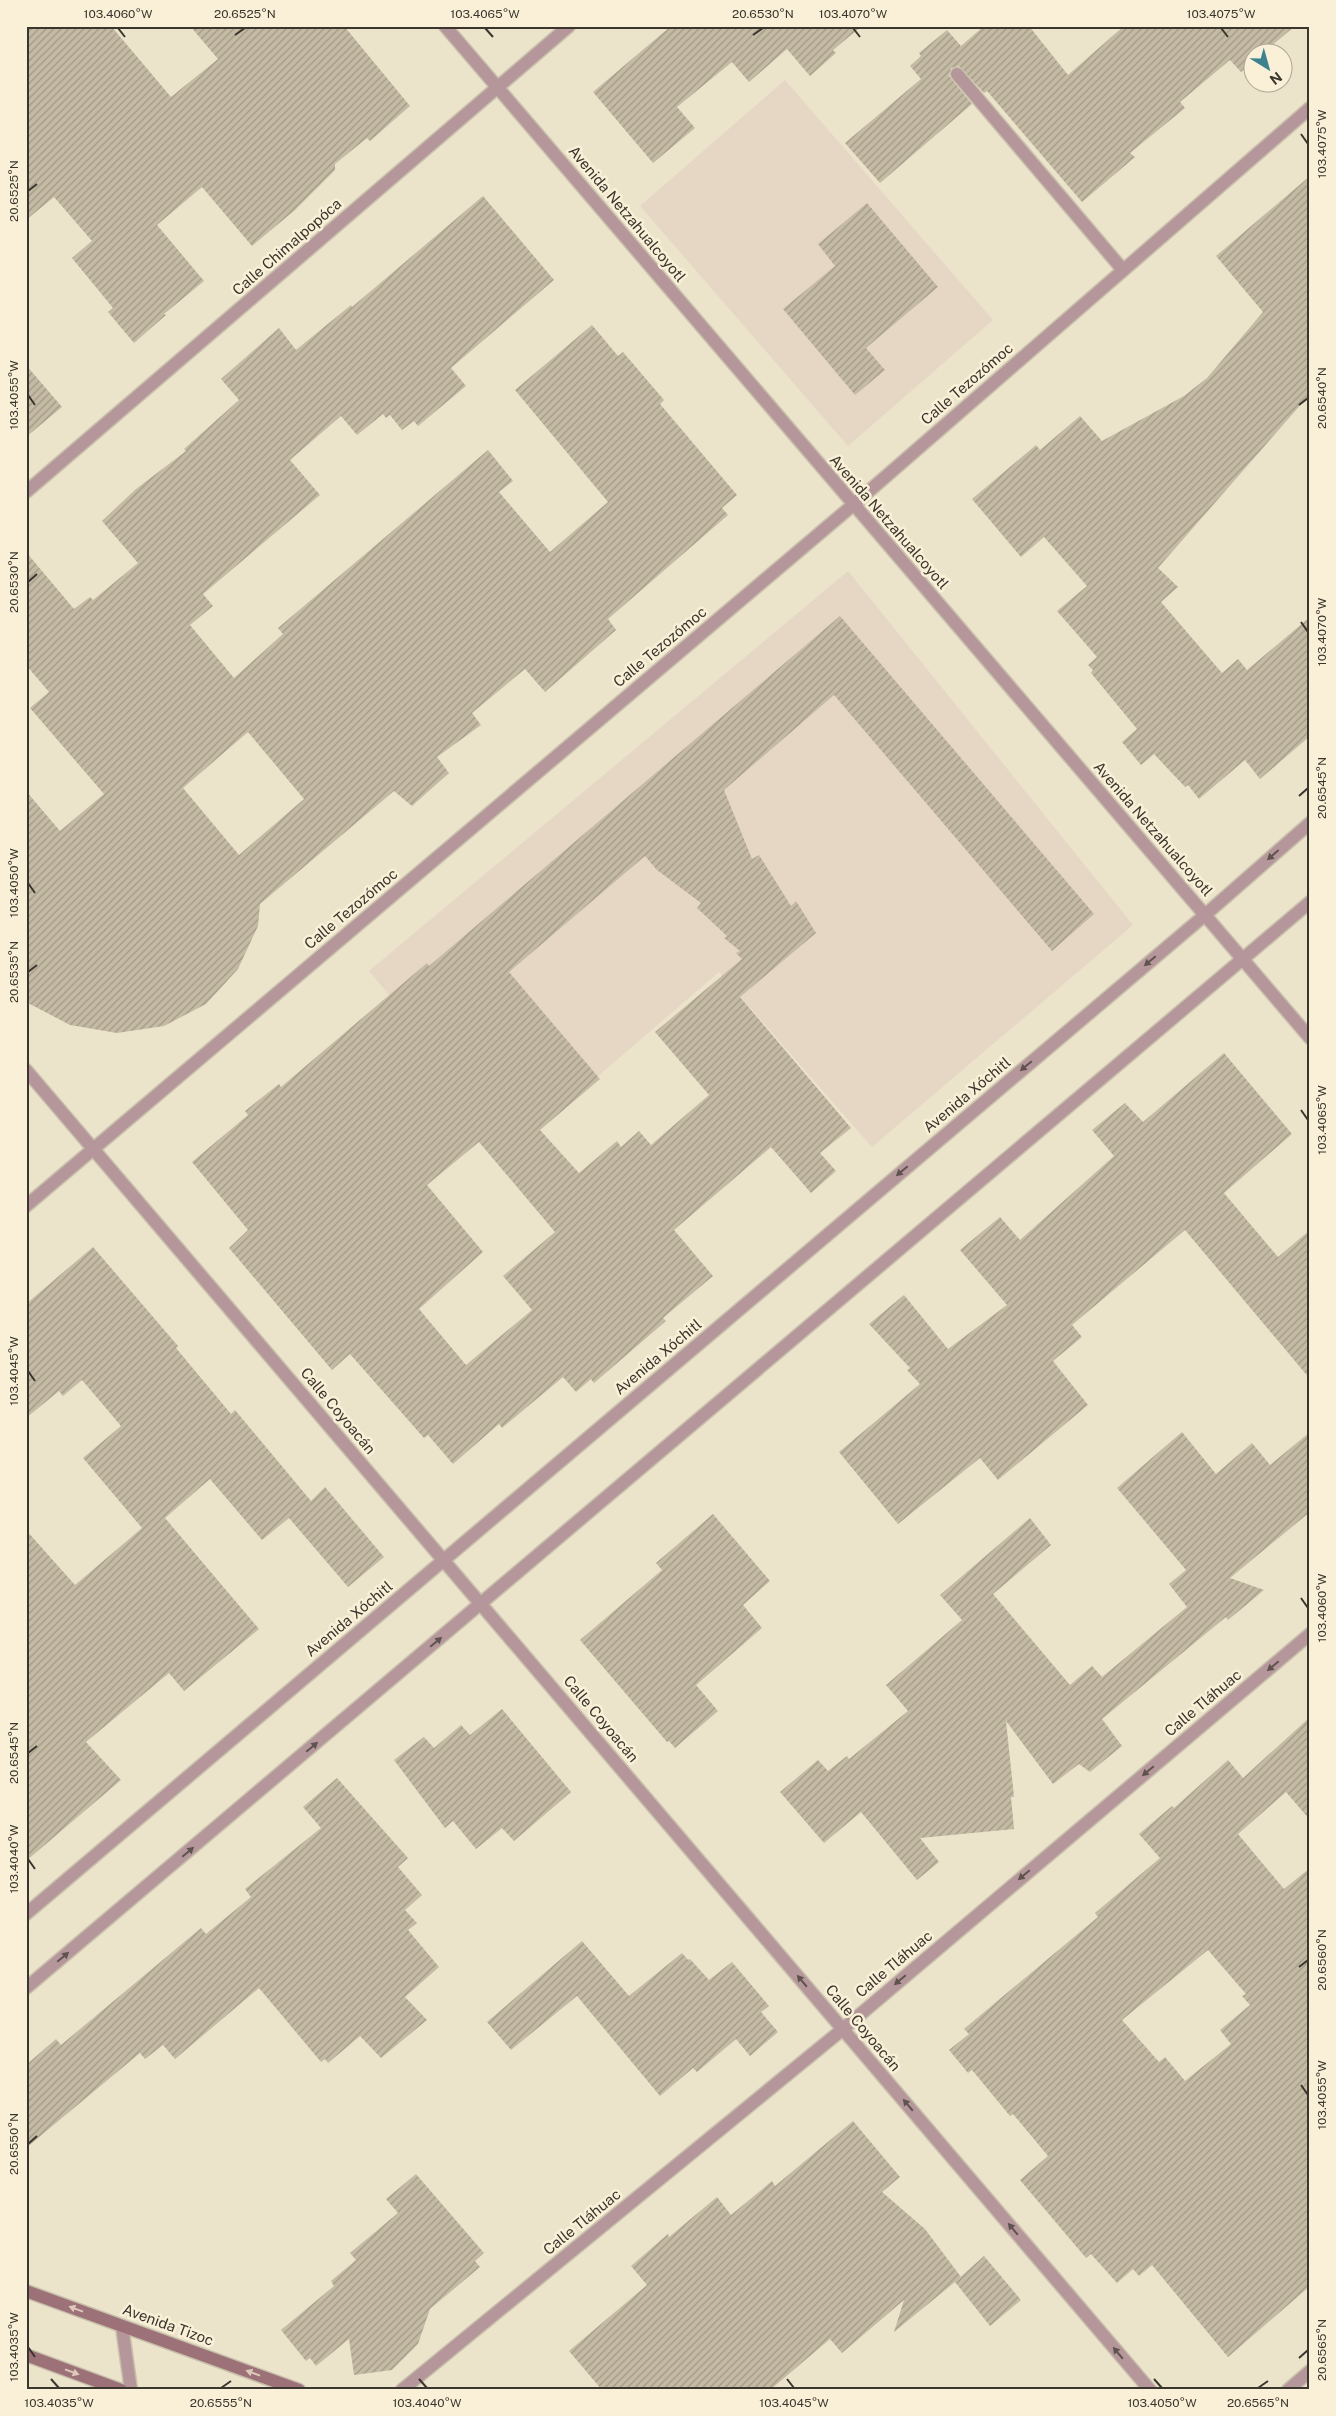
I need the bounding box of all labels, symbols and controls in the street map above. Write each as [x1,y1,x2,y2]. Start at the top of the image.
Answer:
text: 103.4060°W [84,7,153,21]
text: 20.6525°N [214,7,276,21]
text: 103.4065°W [450,7,520,21]
text: 20.6530°N [732,7,794,21]
text: 103.4070°W [819,7,888,21]
text: 103.4075°W [1187,7,1256,21]
north arrow [1244,42,1294,92]
text: N [1267,69,1285,88]
text: 103.4075°W [1315,109,1329,178]
street label: Avenida Netzahualcoyotl [565,142,689,285]
text: 20.6525°N [7,160,21,222]
street label: Calle Chimalpopóca [229,195,345,299]
street label: Calle Tezozómoc [917,339,1016,428]
text: 103.4055°W [7,360,21,430]
text: 20.6540°N [1315,367,1329,429]
street label: Avenida Netzahualcoyotl [826,451,952,592]
text: 20.6530°N [7,551,21,613]
text: 103.4070°W [1315,597,1329,666]
street label: Calle Tezozómoc [610,603,710,690]
text: 20.6545°N [1315,757,1329,819]
street label: Avenida Netzahualcoyotl [1090,758,1216,899]
text: 103.4050°W [7,848,21,918]
one-way arrow [1268,849,1280,861]
street label: Calle Tezozómoc [301,865,401,952]
text: 20.6535°N [7,941,21,1003]
one-way arrow [1144,955,1156,966]
street label: Avenida Xóchitl [920,1053,1014,1136]
one-way arrow [1021,1060,1033,1072]
text: 103.4065°W [1315,1085,1329,1155]
one-way arrow [896,1166,909,1177]
street label: Avenida Xóchitl [611,1315,705,1398]
text: 103.4045°W [7,1336,21,1406]
street label: Calle Coyoacán [297,1364,379,1457]
text: 103.4060°W [1315,1573,1329,1642]
street label: Avenida Xóchitl [302,1577,396,1660]
one-way arrow [429,1636,441,1648]
one-way arrow [1266,1660,1279,1671]
street label: Calle Tláhuac [1161,1666,1244,1740]
street label: Calle Coyoacán [560,1672,642,1765]
text: 20.6545°N [7,1722,21,1784]
one-way arrow [305,1741,317,1753]
one-way arrow [1142,1765,1155,1776]
text: 103.4040°W [7,1824,21,1894]
one-way arrow [181,1846,193,1858]
one-way arrow [1018,1870,1031,1881]
street label: Calle Tláhuac [852,1927,935,2001]
text: 20.6560°N [1315,1929,1329,1991]
one-way arrow [57,1951,70,1962]
one-way arrow [797,1975,808,1988]
one-way arrow [894,1975,907,1986]
street label: Calle Coyoacán [822,1981,904,2074]
text: 103.4055°W [1315,2060,1329,2130]
one-way arrow [902,2099,913,2112]
text: 20.6550°N [7,2113,21,2175]
street label: Calle Tláhuac [540,2185,624,2258]
one-way arrow [1007,2222,1018,2235]
street label: Avenida Tizoc [120,2300,216,2349]
one-way arrow [68,2305,83,2313]
text: 103.4035°W [7,2312,21,2382]
text: 20.6565°N [1315,2319,1329,2381]
one-way arrow [1112,2347,1124,2359]
one-way arrow [65,2368,80,2376]
one-way arrow [245,2369,260,2376]
text: 103.4035°W [24,2396,94,2410]
text: 20.6555°N [190,2396,252,2410]
text: 103.4040°W [392,2396,462,2410]
text: 103.4045°W [759,2396,829,2410]
text: 103.4050°W [1127,2396,1197,2410]
text: 20.6565°N [1227,2396,1289,2410]

